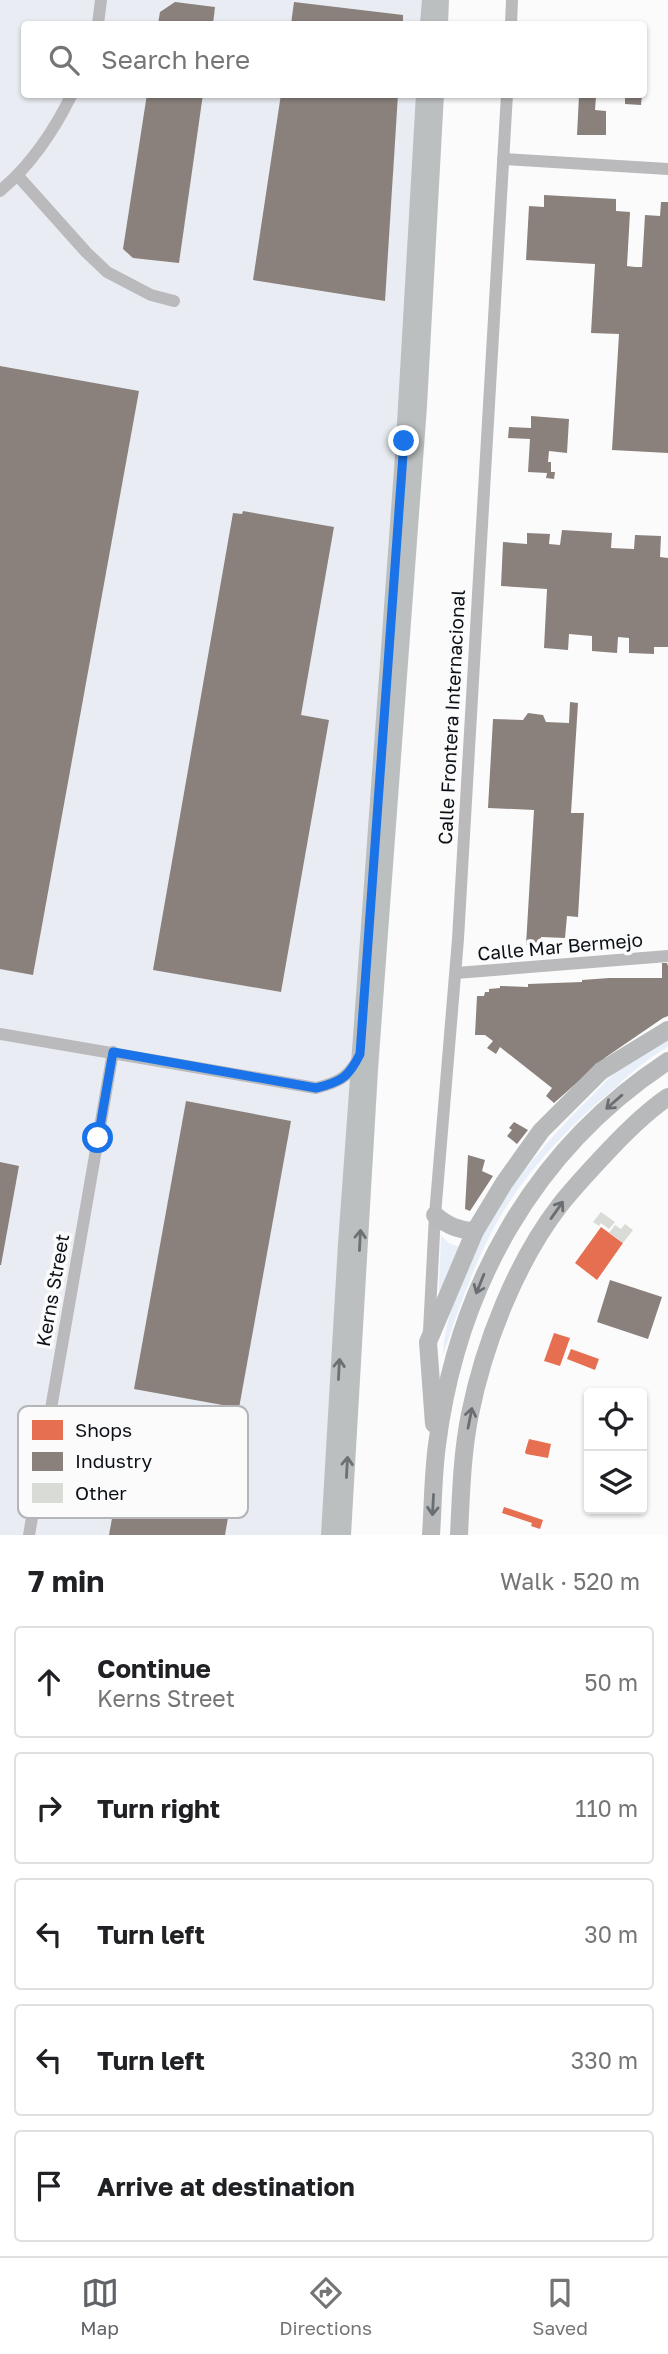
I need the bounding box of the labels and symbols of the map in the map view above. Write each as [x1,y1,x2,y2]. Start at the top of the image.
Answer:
route end [388,425,419,456]
street label: Calle Frontera Internacional [433,589,469,845]
street label: Calle Mar Bermejo [476,927,644,965]
one-way arrow [605,1094,623,1110]
route start [82,1122,113,1153]
one-way arrow [550,1201,564,1220]
one-way arrow [354,1229,367,1252]
street label: Kerns Street [31,1232,73,1348]
one-way arrow [473,1272,486,1294]
one-way arrow [333,1358,346,1381]
legend [18,1406,248,1518]
one-way arrow [463,1407,477,1430]
text: Shops [75,1418,132,1441]
text: Industry [75,1449,152,1472]
one-way arrow [341,1456,354,1479]
text: Other [75,1481,127,1504]
one-way arrow [427,1493,440,1516]

